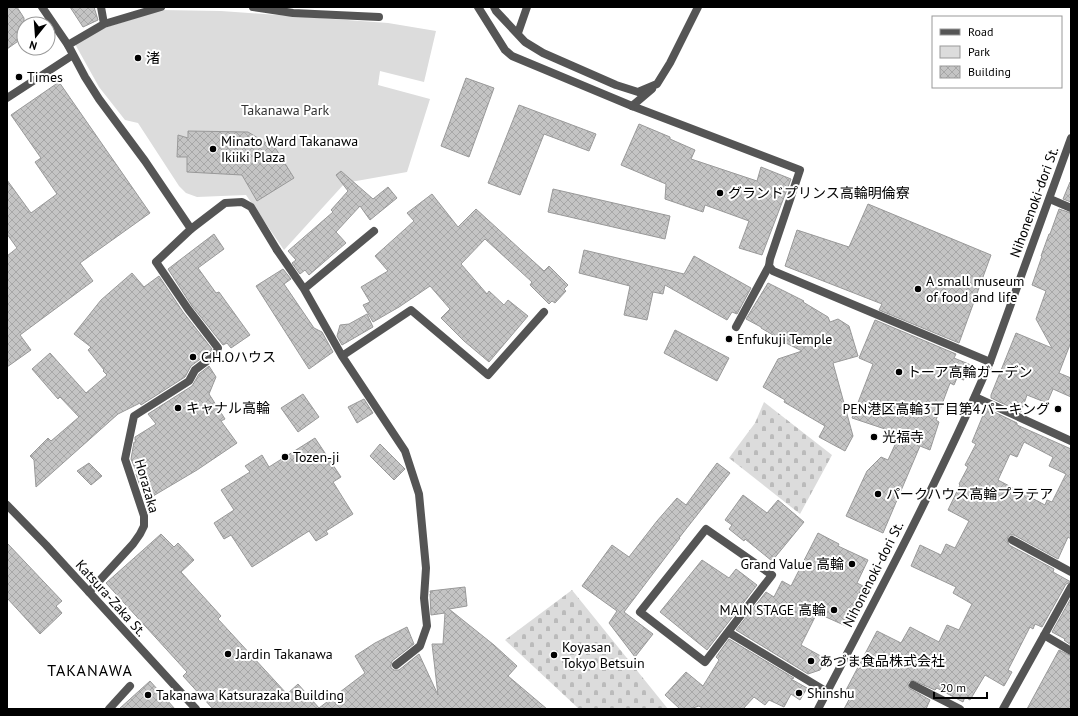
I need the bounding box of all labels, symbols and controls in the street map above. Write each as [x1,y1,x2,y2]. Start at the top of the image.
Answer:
north arrow [16,16,56,56]
legend [932,16,1062,88]
text: Road [968,24,993,39]
text: N [28,38,39,53]
text: Park [968,44,990,59]
place label: 渚 [146,49,160,67]
marker: 渚 [133,53,143,63]
text: Building [968,64,1011,79]
place label: Times [27,68,63,86]
marker: Times [14,72,24,82]
park label: Takanawa Park [241,101,329,119]
place label: Minato Ward Takanawa Ikiiki Plaza [221,132,358,166]
marker: Minato Ward Takanawa Ikiiki Plaza [208,144,218,154]
street label: Nihonenoki-dori St. [1006,144,1062,260]
place label: グランドプリンス高輪明倫寮 [728,184,910,202]
marker: グランドプリンス高輪明倫寮 [715,188,725,198]
place label: A small museum of food and life [926,272,1024,306]
marker: A small museum of food and life [913,284,923,294]
place label: Enfukuji Temple [737,330,832,348]
marker: Enfukuji Temple [724,334,734,344]
place label: C.H.Oハウス [201,348,276,366]
marker: C.H.Oハウス [188,352,198,362]
place label: トーア高輪ガーデン [907,363,1032,381]
marker: トーア高輪ガーデン [894,367,904,377]
place label: キャナル高輪 [186,399,270,417]
place label: PEN港区高輪3丁目第4パーキング [842,400,1050,418]
marker: キャナル高輪 [173,403,183,413]
marker: PEN港区高輪3丁目第4パーキング [1053,404,1063,414]
place label: 光福寺 [882,428,924,446]
marker: 光福寺 [869,432,879,442]
place label: Tozen-ji [293,448,340,466]
marker: Tozen-ji [280,452,290,462]
street label: Horazaka [131,457,163,515]
place label: パークハウス高輪プラテア [886,485,1053,503]
marker: パークハウス高輪プラテア [873,489,883,499]
street label: Nihonenoki-dori St. [839,518,907,630]
place label: Grand Value 高輪 [741,555,844,573]
street label: Katsura-Zaka St. [72,556,150,640]
marker: Grand Value 高輪 [847,559,857,569]
place label: MAIN STAGE 高輪 [720,601,826,619]
marker: MAIN STAGE 高輪 [829,605,839,615]
place label: Koyasan Tokyo Betsuin [562,638,645,672]
place label: Jardin Takanawa [235,645,333,663]
marker: Jardin Takanawa [223,649,233,659]
marker: Koyasan Tokyo Betsuin [549,650,559,660]
place label: あづま食品株式会社 [819,652,945,670]
marker: あづま食品株式会社 [806,656,816,666]
district label: TAKANAWA [47,660,133,680]
scale bar [934,674,987,700]
text: 20 m [940,680,966,695]
place label: Shinshu [807,684,855,702]
place label: Takanawa Katsurazaka Building [156,686,344,704]
marker: Shinshu [794,688,804,698]
marker: Takanawa Katsurazaka Building [143,690,153,700]

